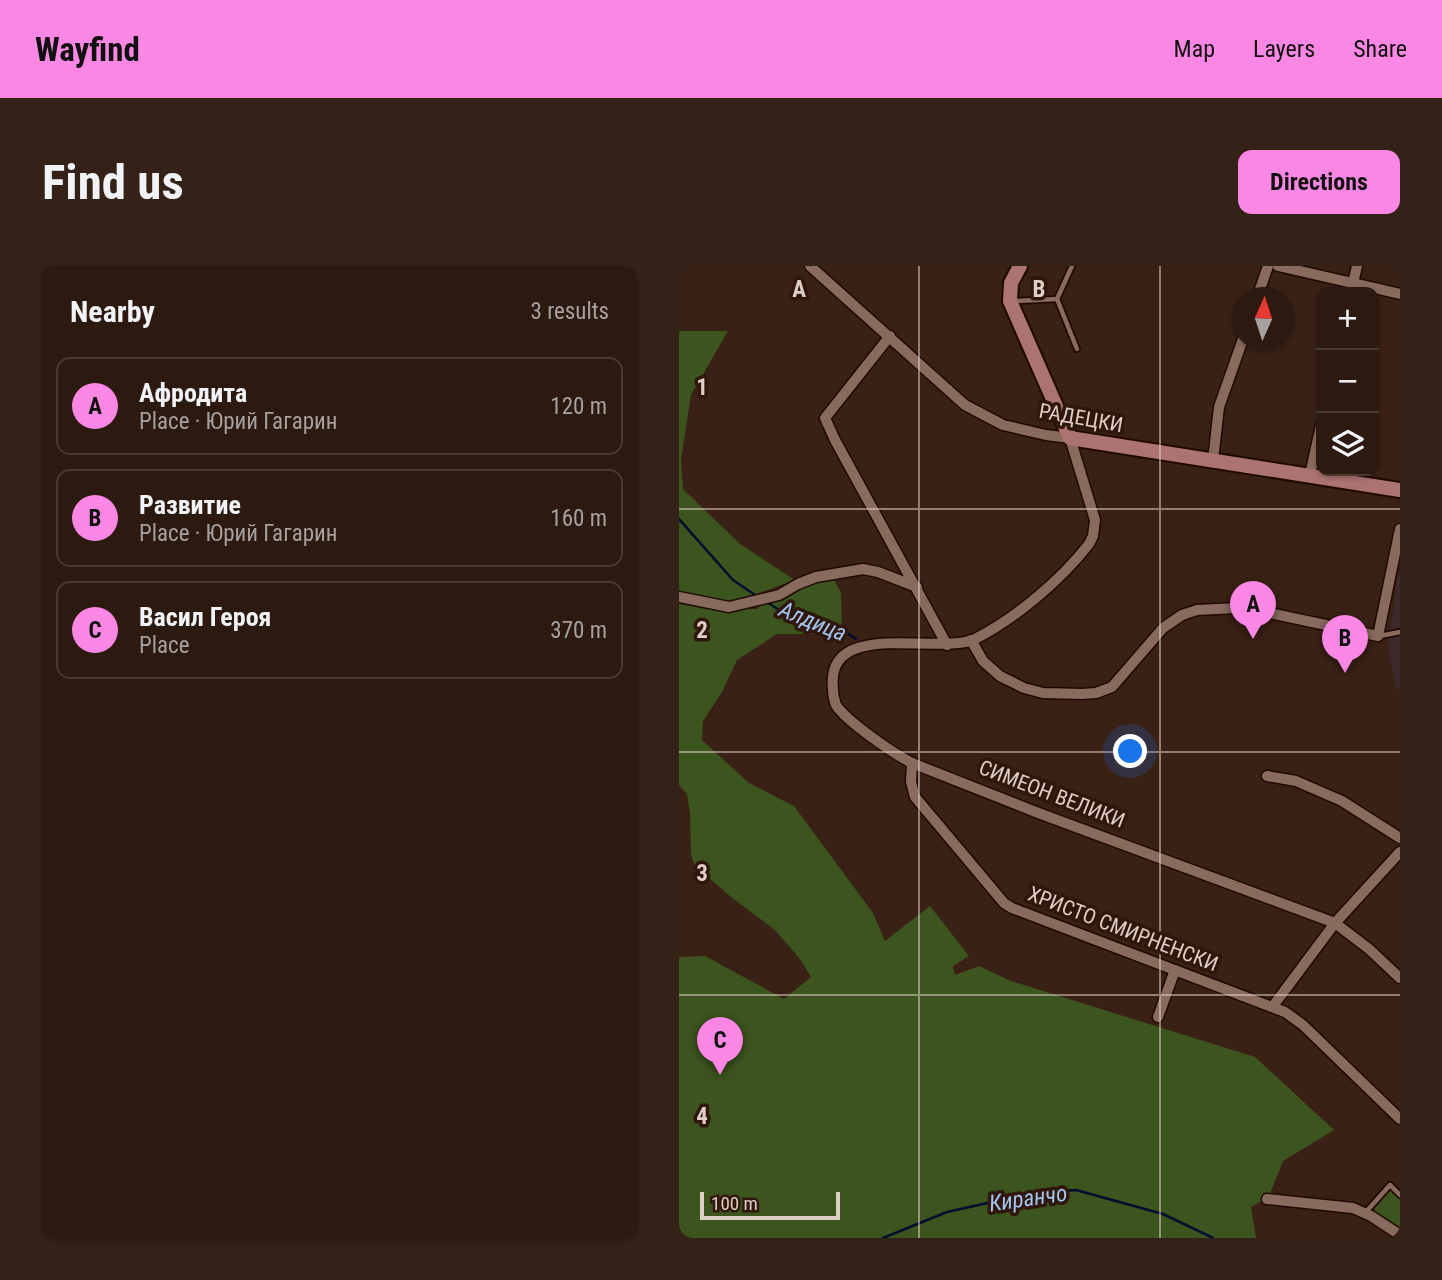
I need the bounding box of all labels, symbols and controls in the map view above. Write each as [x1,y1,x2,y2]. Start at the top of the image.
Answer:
text: Wayfind [35,30,140,69]
text: Map [1174,35,1215,63]
text: Layers [1253,35,1315,63]
text: Share [1353,35,1407,63]
button: Directions [1238,150,1400,214]
text: Find us [42,154,184,211]
text: A [792,276,806,303]
text: B [1033,276,1045,303]
north arrow [1232,287,1295,350]
map controls [1316,287,1379,476]
button: + [1316,287,1379,350]
text: Nearby [70,294,155,329]
text: 3 results [531,298,609,325]
button: − [1316,350,1379,413]
text: 1 [696,374,708,401]
text: Афродита [139,378,247,408]
text: A [88,393,102,420]
text: 120 m [550,393,607,420]
street label: РАДЕЦКИ [1037,399,1125,437]
text: Place · Юрий Гагарин [139,408,337,435]
button: layers [1316,413,1379,476]
text: Развитие [139,490,241,520]
text: B [89,505,101,532]
text: 160 m [550,505,607,532]
text: Place · Юрий Гагарин [139,520,337,547]
pin: A [1230,581,1276,639]
water label: Алдица [774,595,850,647]
text: Васил Героя [139,602,271,632]
pin: B [1322,615,1368,673]
text: C [88,617,102,644]
text: 370 m [550,617,607,644]
text: 2 [696,617,708,644]
text: Place [139,632,189,659]
your location [1113,734,1147,768]
street label: СИМЕОН ВЕЛИКИ [976,755,1128,833]
text: 3 [696,860,708,887]
street label: ХРИСТО СМИРНЕНСКИ [1025,882,1221,976]
pin: C [697,1017,743,1075]
text: 4 [696,1103,708,1130]
water label: Киранчо [987,1180,1069,1217]
scale bar [700,1189,840,1221]
text: 100 m [711,1192,758,1215]

